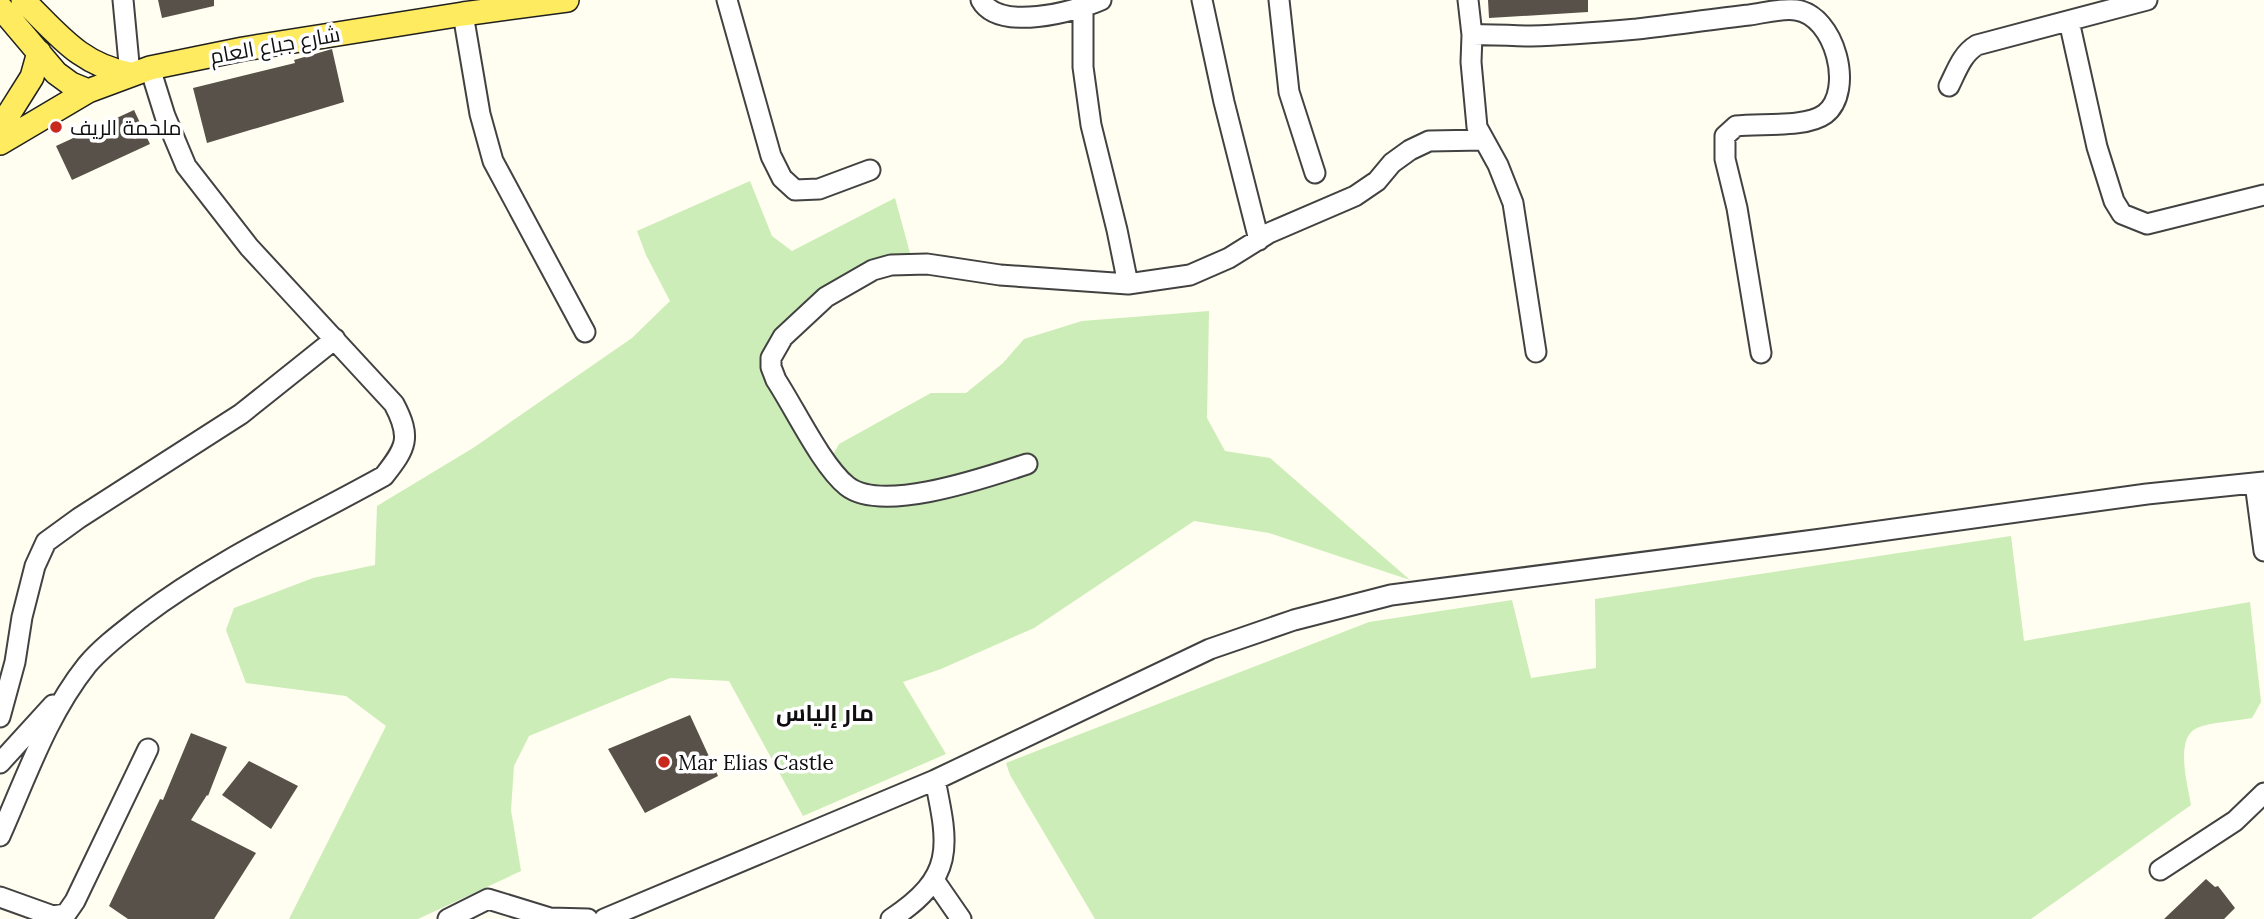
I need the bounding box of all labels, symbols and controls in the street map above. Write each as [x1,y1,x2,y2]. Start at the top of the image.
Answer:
street label: شارع جباع العام [208,20,342,71]
place label: ملحمة الريف [70,114,182,141]
marker: ملحمة الريف [48,119,64,135]
district label: مار إلياس [776,698,874,728]
place label: Mar Elias Castle [678,749,834,776]
marker: Mar Elias Castle [656,754,672,770]

